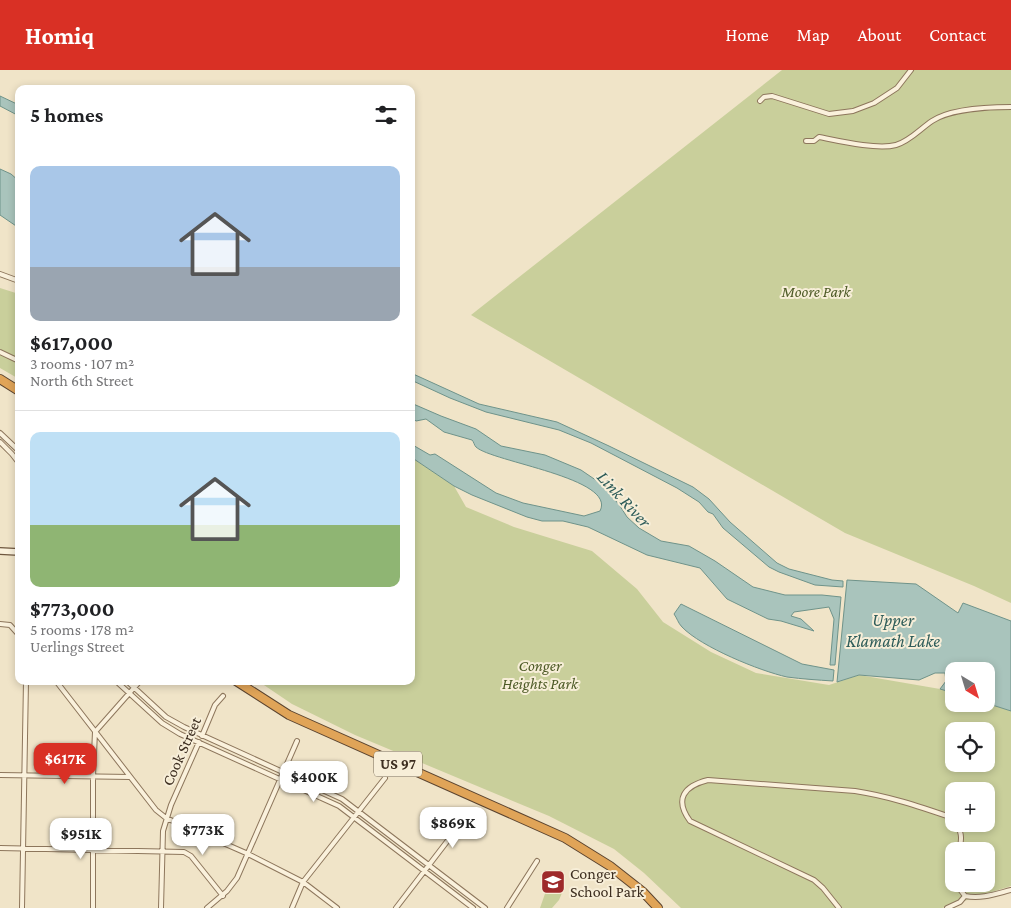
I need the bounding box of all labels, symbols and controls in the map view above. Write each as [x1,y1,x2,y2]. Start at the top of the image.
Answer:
text: Homiq [25,22,94,49]
text: Home [726,25,769,45]
text: Map [797,25,829,45]
text: About [857,25,901,45]
text: Contact [929,25,986,45]
icon: filters [372,101,400,129]
text: 5 homes [30,103,103,127]
icon: home [170,199,260,289]
park label: Moore Park [780,283,852,300]
text: $617,000 [30,331,113,355]
text: 3 rooms · 107 m² [30,355,134,372]
text: North 6th Street [30,372,133,389]
icon: home [170,464,260,554]
water label: Link River [593,467,655,532]
text: $773,000 [30,597,115,621]
water label: Upper Klamath Lake [846,610,940,651]
text: 5 rooms · 178 m² [30,621,134,638]
text: Uerlings Street [30,638,124,655]
park label: Conger Heights Park [502,657,579,693]
north arrow [945,662,995,712]
map controls [945,662,995,892]
street label: Cook Street [159,714,204,788]
button: locate [945,722,995,772]
pin: $617K [30,742,100,785]
text: $617K [45,750,85,767]
road number: US 97 [374,752,422,776]
pin: $400K [279,760,349,803]
text: $400K [291,768,337,785]
button: + [945,782,995,832]
pin: $869K [418,806,488,849]
pin: $773K [168,814,238,856]
text: $869K [431,814,475,831]
pin: $951K [46,818,116,860]
text: $773K [182,821,224,838]
text: $951K [61,825,101,842]
button: − [945,842,995,892]
place label: Conger School Park [570,865,645,900]
school or university icon: Conger School Park [540,869,566,895]

